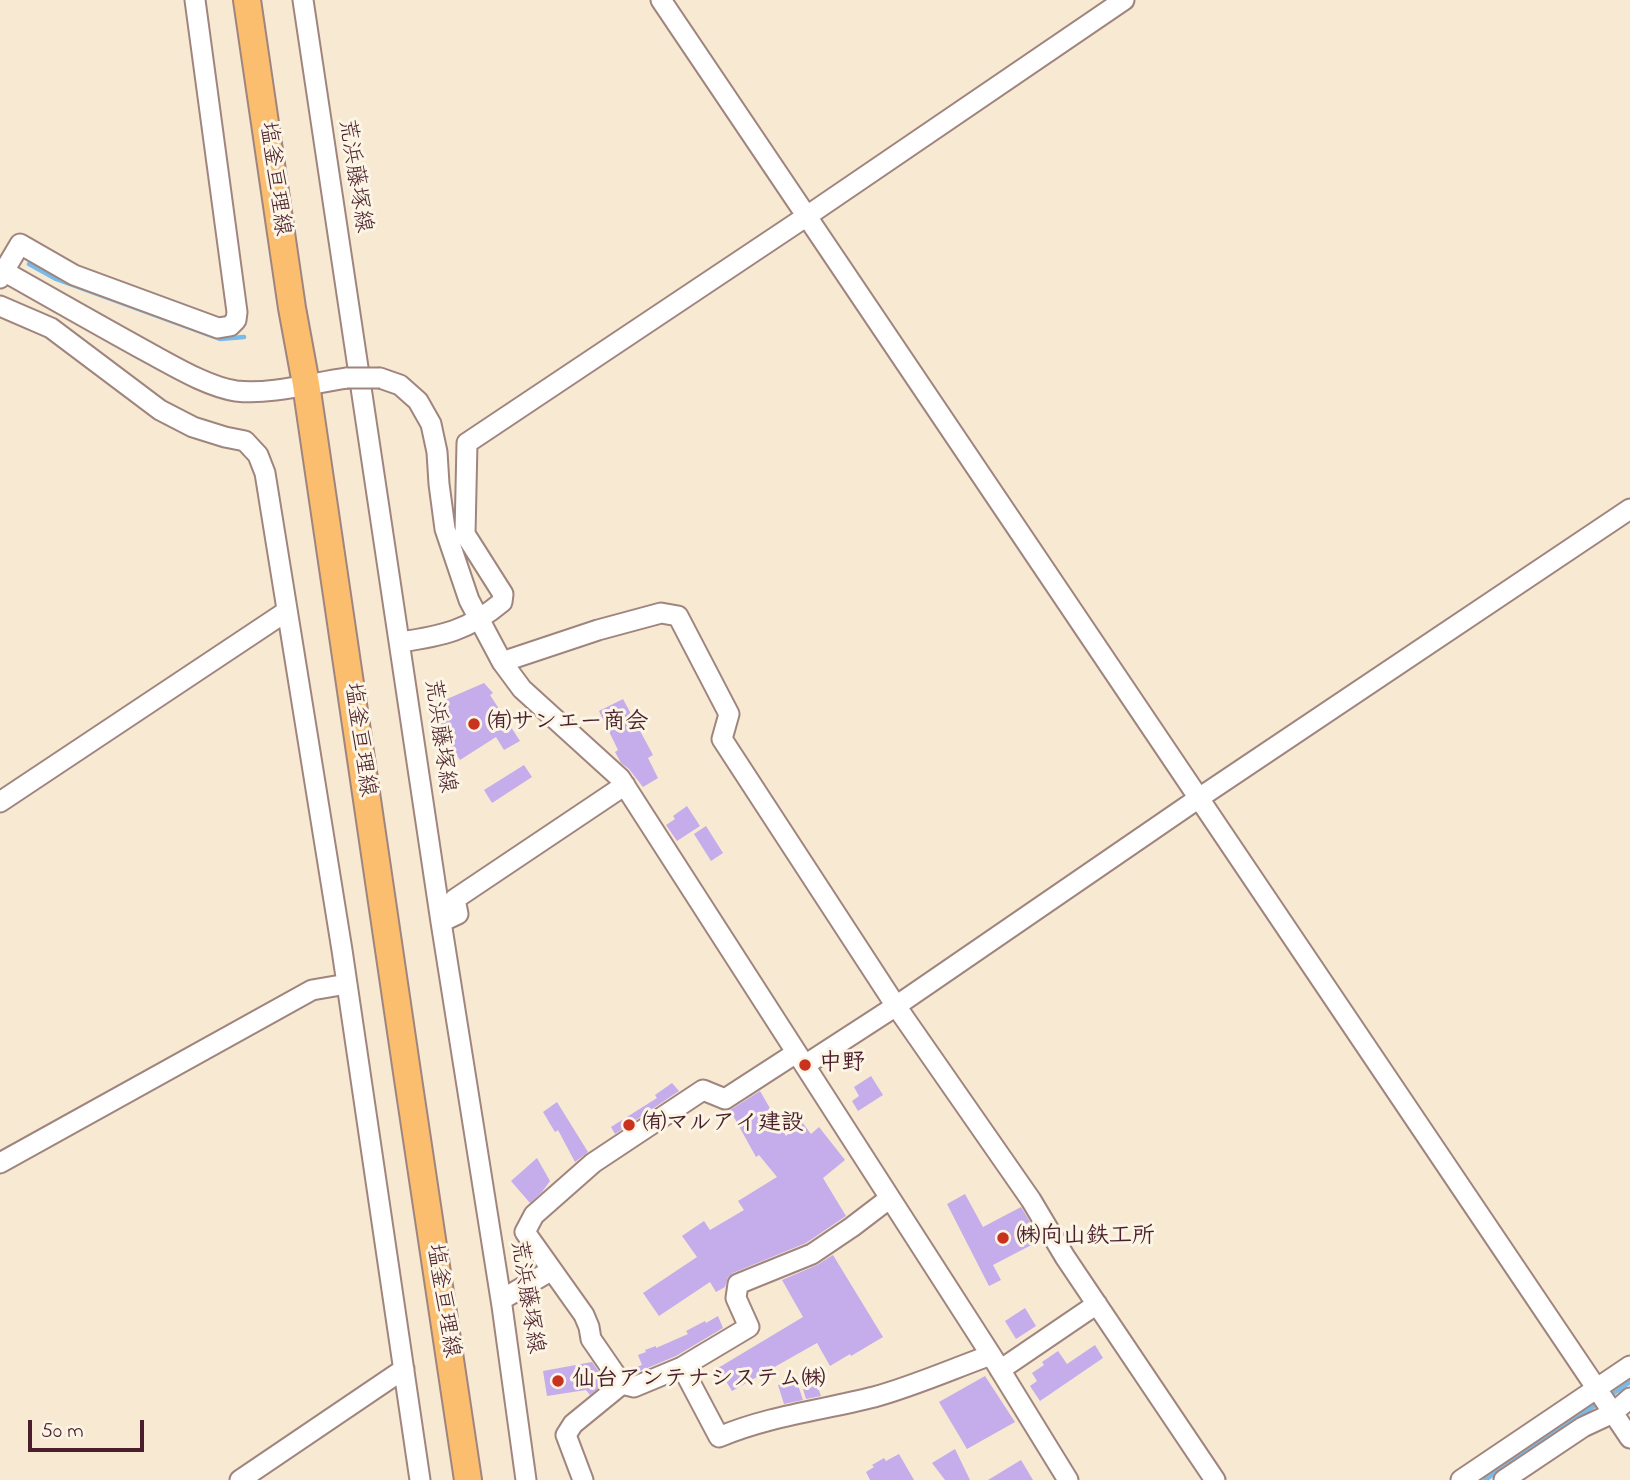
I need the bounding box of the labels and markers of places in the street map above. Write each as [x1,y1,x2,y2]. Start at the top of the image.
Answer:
place label: ㈲サンエー商会 [488,710,649,738]
marker: ㈲サンエー商会 [466,716,482,732]
place label: 中野 [819,1051,865,1079]
marker: 中野 [797,1057,813,1073]
place label: ㈲マルアイ建設 [643,1111,804,1139]
marker: ㈲マルアイ建設 [621,1117,637,1133]
place label: ㈱向山鉄工所 [1017,1224,1155,1252]
marker: ㈱向山鉄工所 [995,1230,1011,1246]
place label: 仙台アンテナシステム㈱ [572,1367,825,1395]
marker: 仙台アンテナシステム㈱ [550,1373,566,1389]

